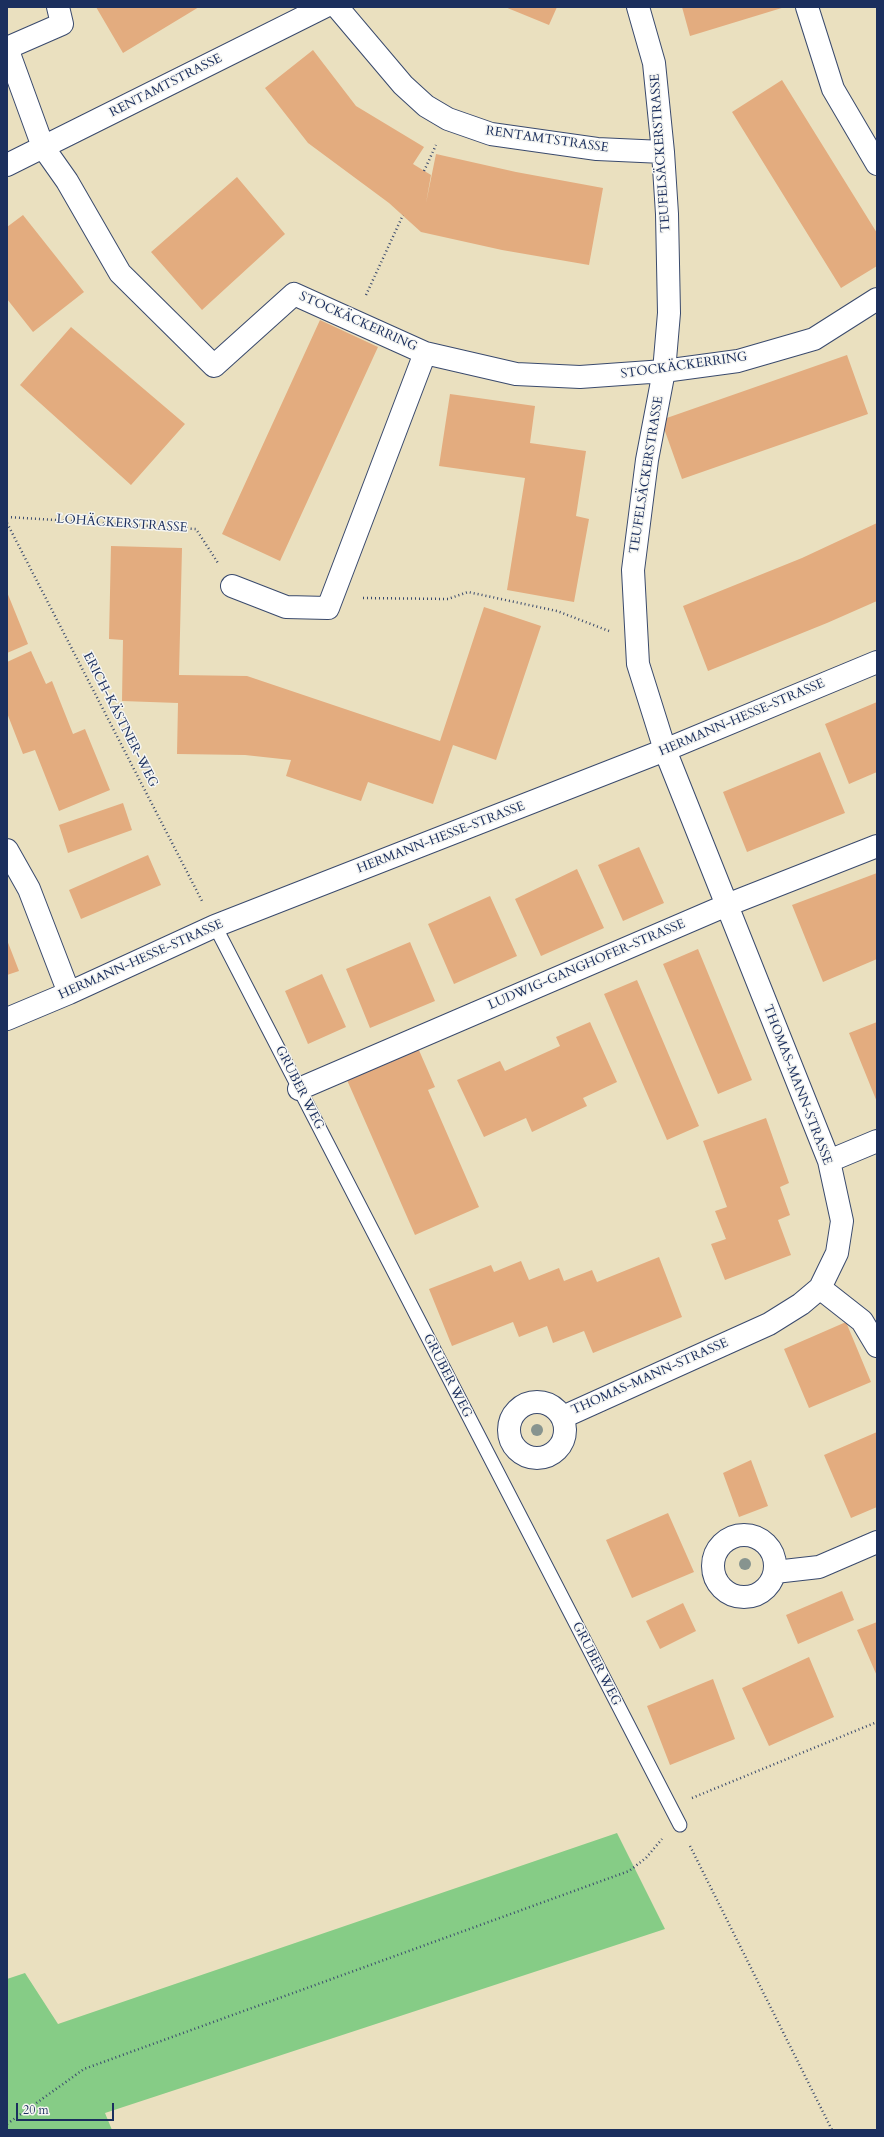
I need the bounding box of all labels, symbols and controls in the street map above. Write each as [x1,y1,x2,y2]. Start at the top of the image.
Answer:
street label: RENTAMTSTRASSE [107,51,225,121]
street label: TEUFELSÄCKERSTRASSE [648,73,674,233]
street label: RENTAMTSTRASSE [485,124,609,156]
street label: STOCKÄCKERRING [297,289,419,355]
street label: STOCKÄCKERRING [620,349,748,383]
street label: TEUFELSÄCKERSTRASSE [627,395,667,555]
street label: LOHÄCKERSTRASSE [56,512,188,536]
street label: ERICH-KÄSTNER-WEG [79,650,161,790]
street label: HERMANN-HESSE-STRASSE [657,676,827,760]
street label: HERMANN-HESSE-STRASSE [355,799,527,877]
street label: LUDWIG-GANGHOFER-STRASSE [486,916,688,1014]
street label: HERMANN-HESSE-STRASSE [56,917,226,1003]
street label: THOMAS-MANN-STRASSE [759,1003,835,1167]
street label: GRUBER WEG [271,1043,327,1133]
street label: GRUBER WEG [419,1331,475,1421]
street label: THOMAS-MANN-STRASSE [569,1335,731,1419]
street label: GRUBER WEG [568,1619,624,1709]
scale bar [18,2095,116,2121]
text: 20 m [23,2102,49,2118]

